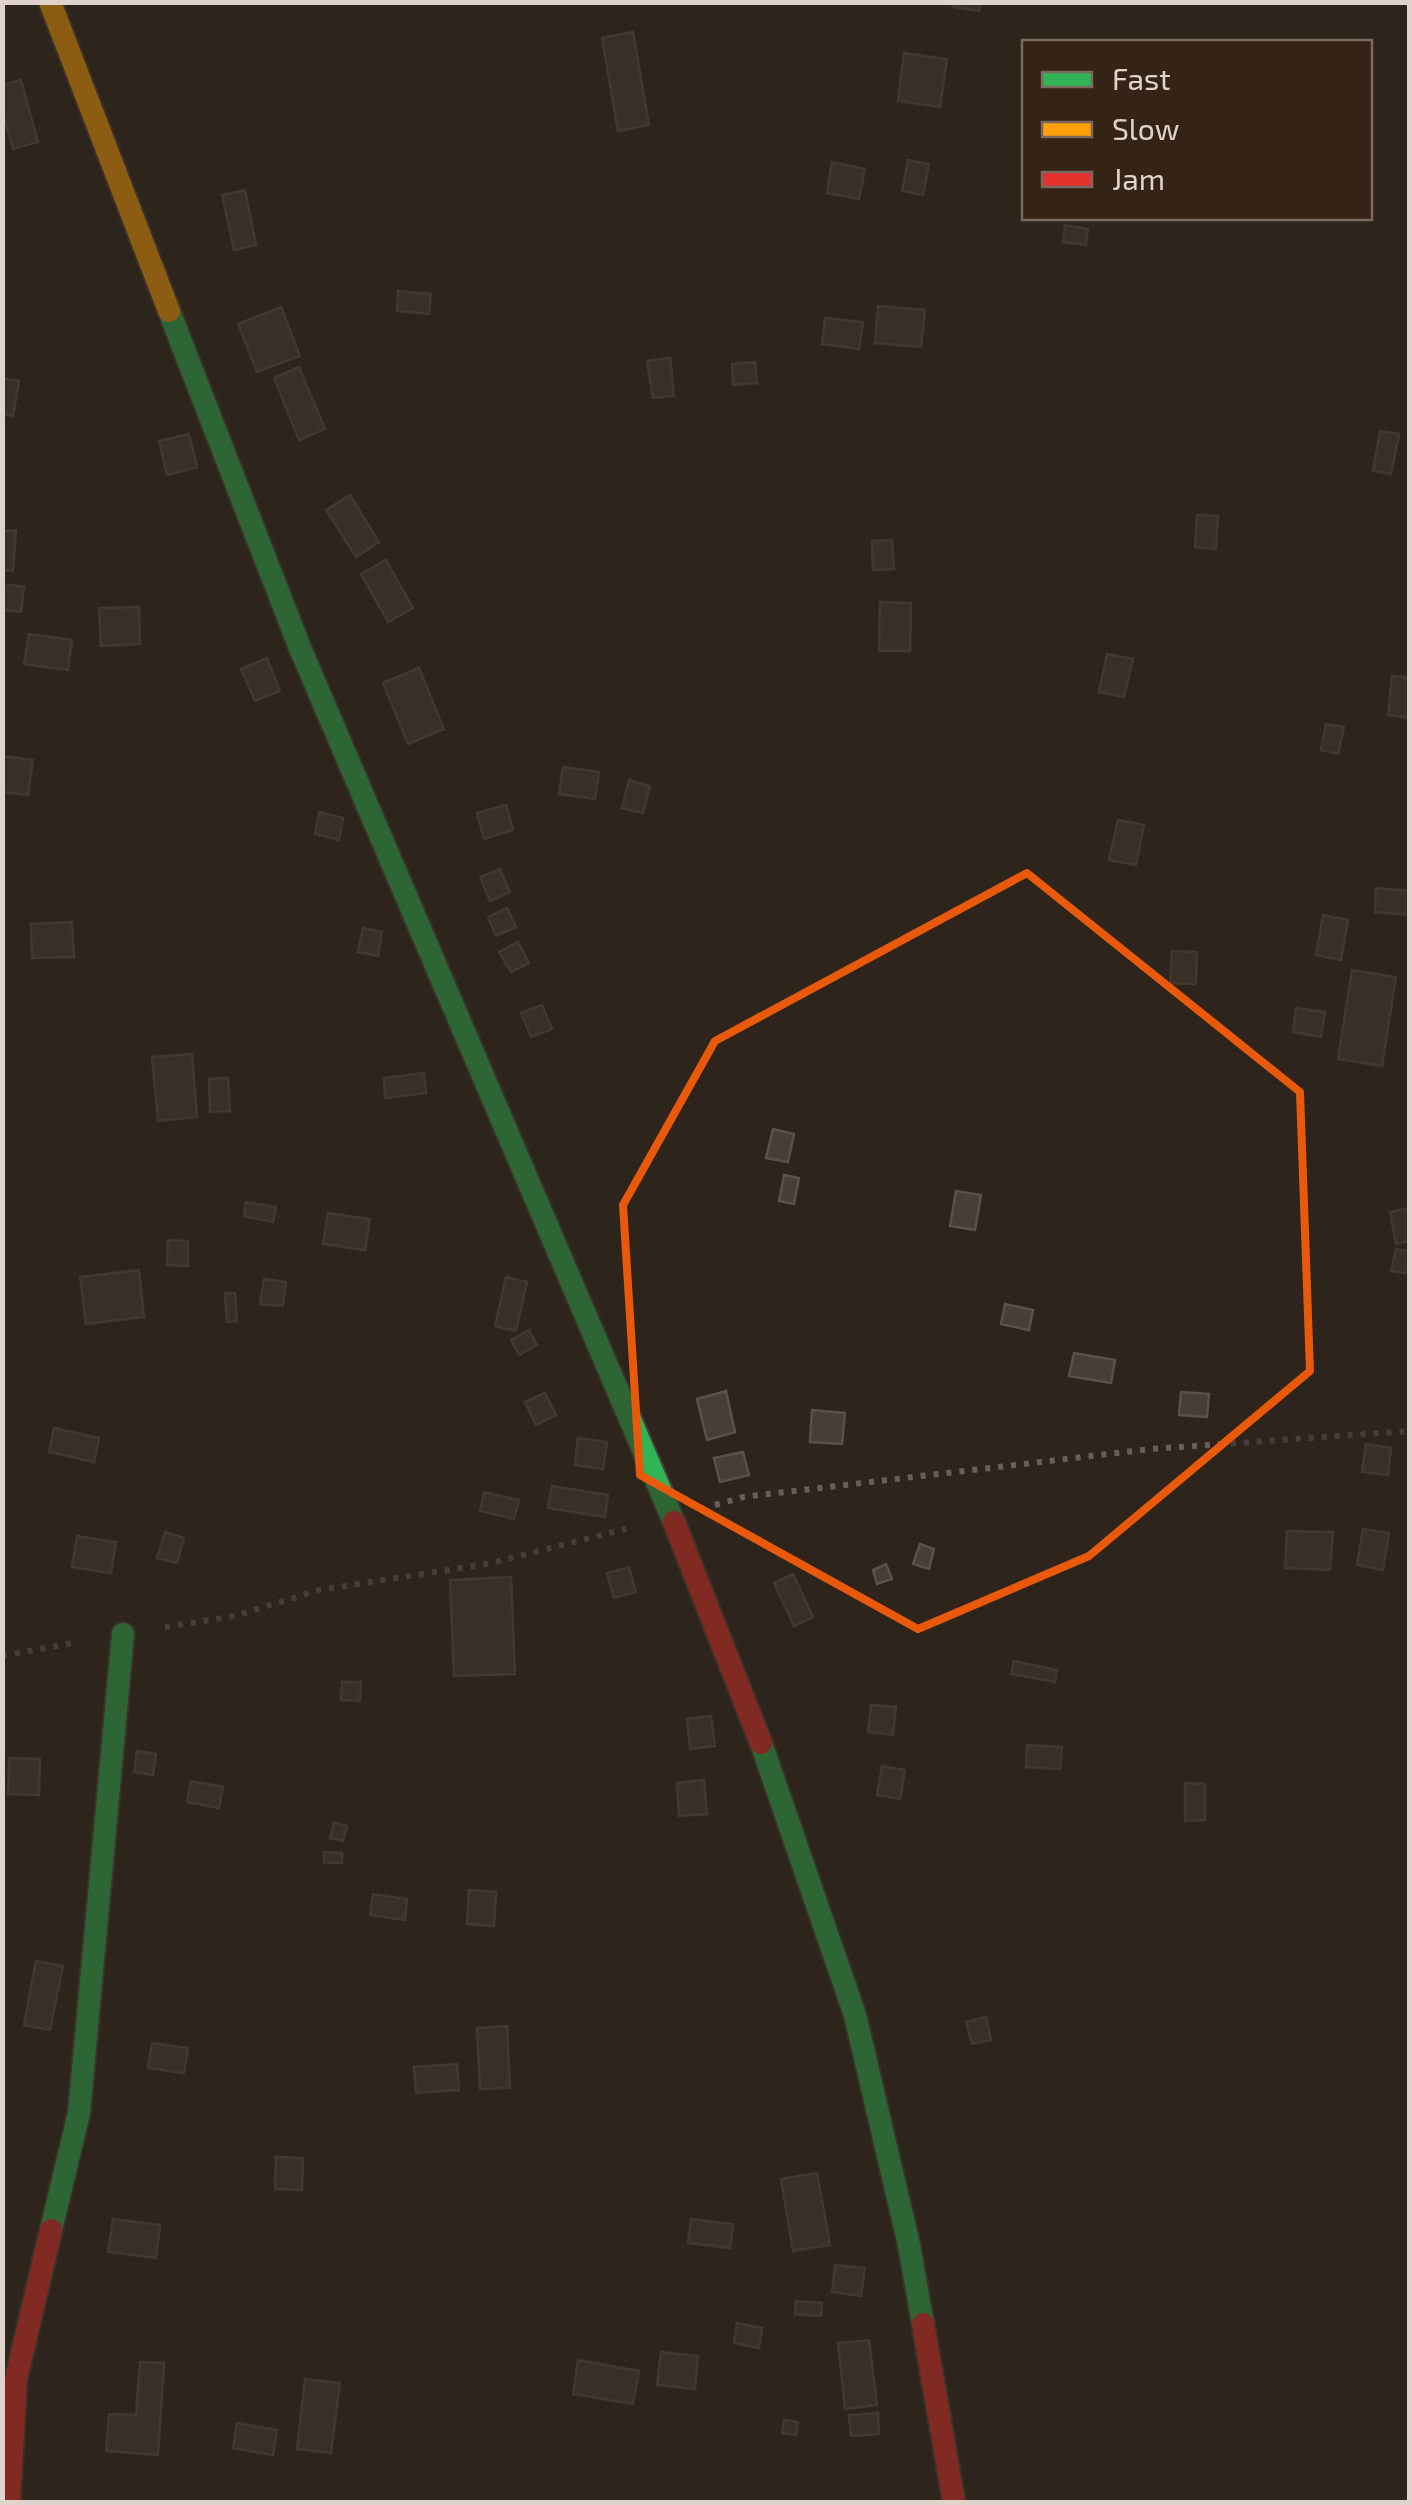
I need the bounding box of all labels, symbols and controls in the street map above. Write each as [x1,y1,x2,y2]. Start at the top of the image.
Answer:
legend [1022,40,1372,220]
text: Fast [1112,60,1171,96]
text: Slow [1112,110,1179,146]
text: Jam [1112,160,1165,196]

